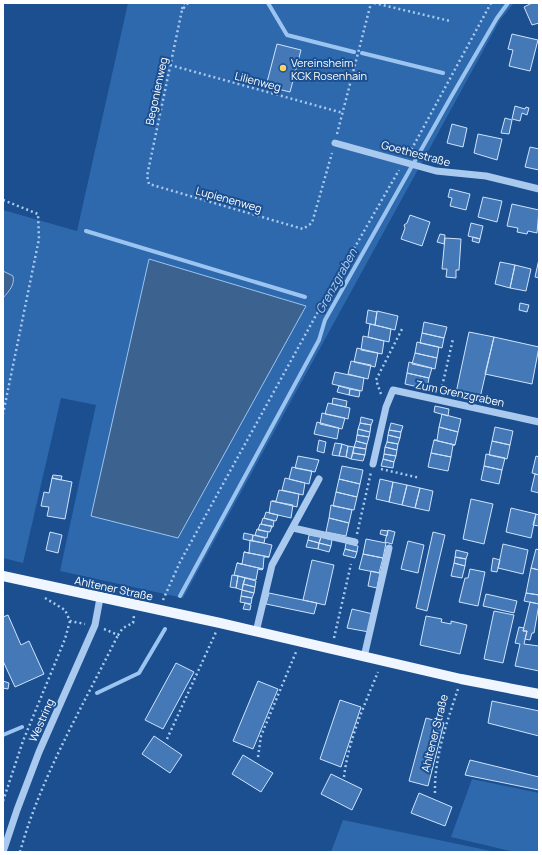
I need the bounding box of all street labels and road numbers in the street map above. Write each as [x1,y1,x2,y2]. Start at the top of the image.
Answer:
street label: Begonienweg [141,56,171,126]
street label: Lilienweg [233,68,283,94]
street label: Goethestraße [380,137,453,170]
street label: Lupienenweg [194,182,264,216]
street label: Zum Grenzgraben [414,376,506,410]
street label: Ahltener Straße [73,572,155,604]
street label: Ahltener Straße [417,692,451,773]
street label: Westring [25,696,57,744]

